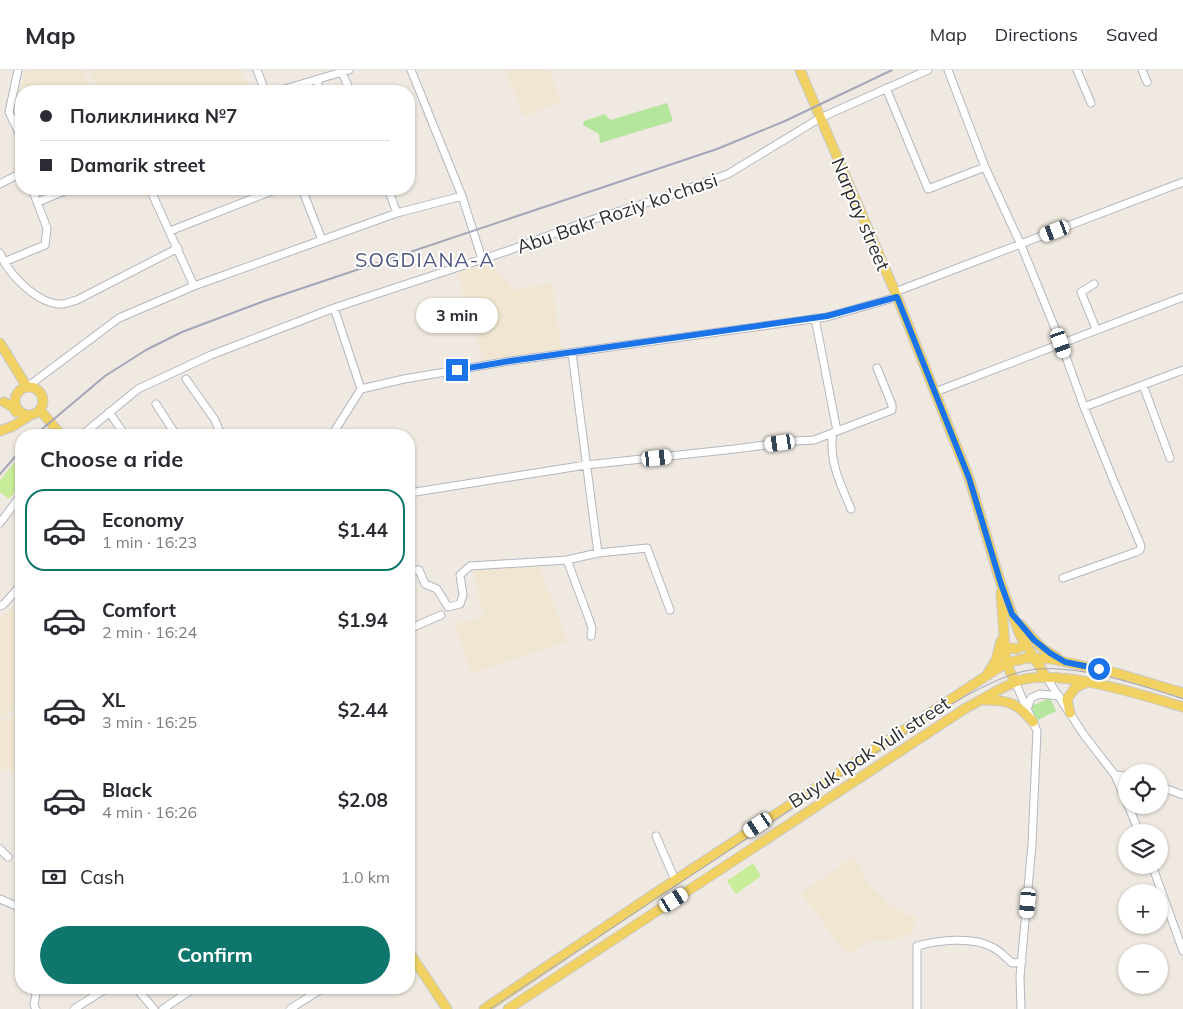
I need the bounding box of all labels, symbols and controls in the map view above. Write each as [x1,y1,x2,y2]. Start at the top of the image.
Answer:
text: Map [25,20,76,50]
text: Map [930,23,967,46]
text: Directions [995,23,1078,46]
text: Saved [1106,23,1158,46]
text: Поликлиника №7 [70,104,237,128]
text: Damarik street [70,153,205,177]
street label: Narpay street [826,154,896,274]
street label: Abu Bakr Roziy ko'chasi [513,167,721,259]
car [1038,219,1071,243]
district label: SOGDIANA-А [355,247,495,272]
callout: 3 min [416,298,498,332]
text: 3 min [436,305,478,325]
car [1049,326,1072,360]
route end [446,359,468,381]
car [764,433,795,453]
text: Choose a ride [40,445,183,473]
car [641,449,672,467]
icon: car [42,508,87,553]
text: Economy [102,508,184,532]
text: $1.44 [338,518,388,542]
text: 1 min · 16:23 [102,532,197,552]
icon: car [42,598,87,643]
text: Comfort [102,598,176,622]
text: $1.94 [338,608,388,632]
text: 2 min · 16:24 [102,622,197,642]
route start [1088,658,1110,680]
icon: car [42,688,87,733]
text: XL [102,688,125,712]
street label: Buyuk Ipak Yuli street [784,691,954,813]
text: $2.44 [338,698,388,722]
text: 3 min · 16:25 [102,712,197,732]
map controls [1118,764,1168,994]
button: locate [1118,764,1168,814]
icon: car [42,778,87,823]
text: Black [102,778,152,802]
text: $2.08 [338,788,388,812]
text: 4 min · 16:26 [102,802,197,822]
car [741,810,774,840]
button: layers [1118,824,1168,874]
icon: cash [40,863,68,891]
text: Cash [80,865,125,889]
text: 1.0 km [341,867,390,887]
button: + [1118,884,1168,934]
car [657,886,690,914]
car [1019,887,1036,919]
button: Confirm [40,926,390,984]
button: − [1118,944,1168,994]

